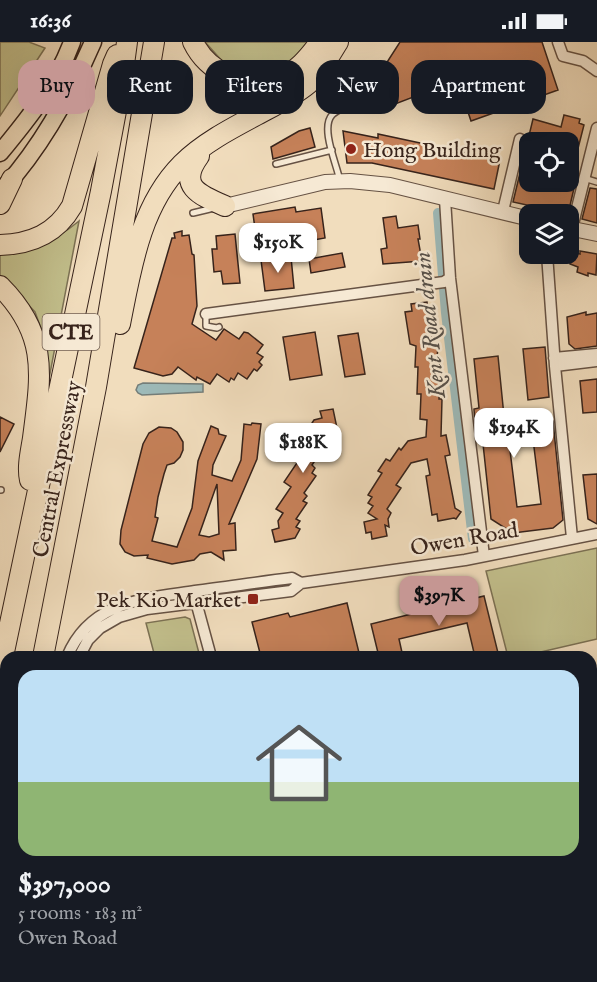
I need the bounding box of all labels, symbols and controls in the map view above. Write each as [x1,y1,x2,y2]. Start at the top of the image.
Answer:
text: 16:36 [30,7,71,35]
chip: Buy [18,60,95,114]
chip: Rent [107,60,193,114]
chip: Filters [205,60,304,114]
chip: New [316,60,399,114]
chip: Apartment [411,60,546,114]
map controls [519,132,579,264]
button: locate [519,132,579,192]
place label: Hong Building [363,137,502,165]
marker: Hong Building [344,142,358,156]
button: layers [519,204,579,264]
pin: $150K [236,223,320,274]
text: $150K [253,230,303,255]
water label: Kent Road drain [407,250,454,401]
road number: CTE [42,314,100,350]
street label: Central Expressway [27,378,89,560]
pin: $194K [472,408,556,459]
text: $194K [488,415,540,440]
pin: $188K [261,423,345,474]
text: $188K [279,430,327,455]
street label: Owen Road [408,517,521,563]
pin: $397K [397,576,481,627]
text: $397K [413,583,465,608]
place label: Pek Kio Market [96,587,241,615]
marker: Pek Kio Market [246,592,260,606]
icon: home [245,709,353,817]
text: $397,000 [18,868,111,901]
text: 5 rooms · 183 m² [18,901,142,926]
text: Owen Road [18,926,117,951]

